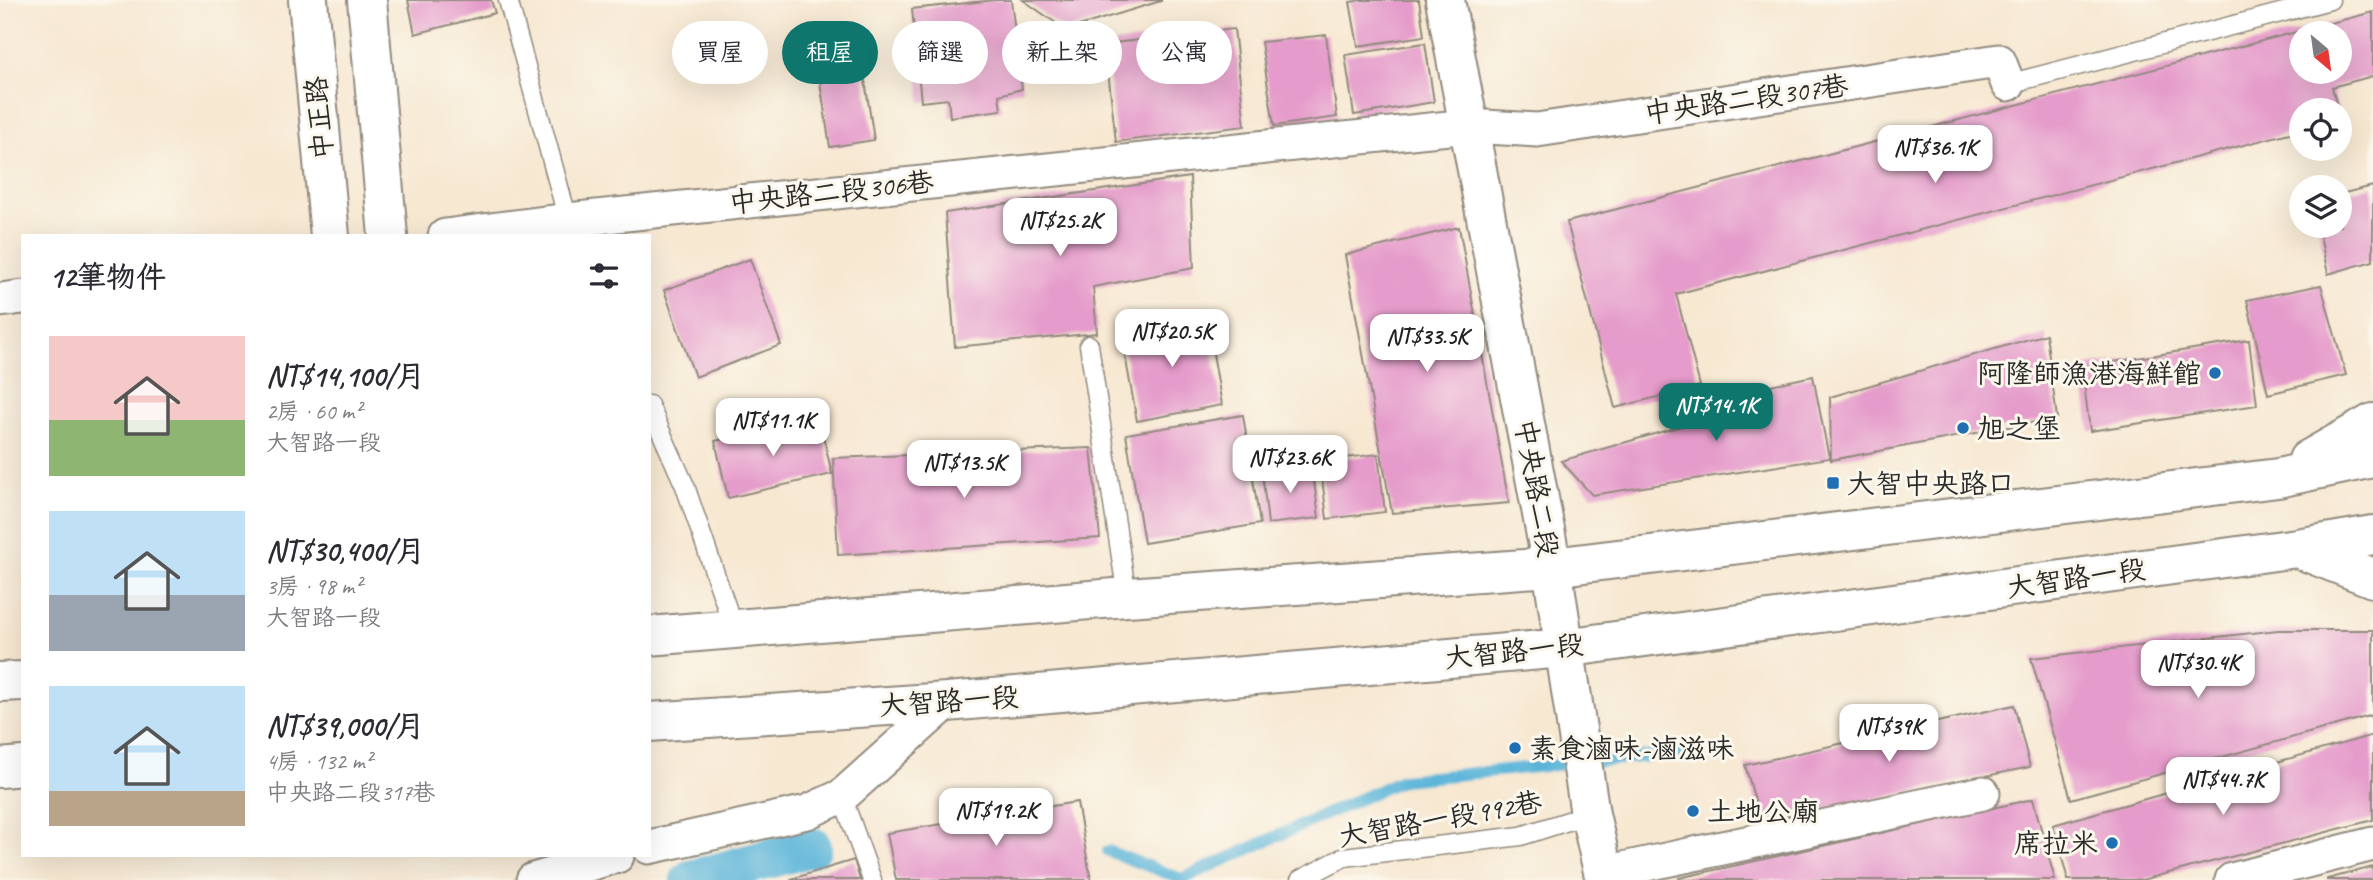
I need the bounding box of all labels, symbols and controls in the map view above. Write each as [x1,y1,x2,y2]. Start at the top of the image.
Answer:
chip: 買屋 [672,21,768,84]
chip: 租屋 [782,21,878,84]
chip: 篩選 [892,21,988,84]
chip: 新上架 [1002,21,1122,84]
chip: 公寓 [1136,21,1232,84]
north arrow [2289,21,2352,84]
map controls [2289,21,2352,238]
street label: 中央路二段307巷 [1642,67,1851,131]
street label: 中正路 [298,75,340,161]
button: locate [2289,98,2352,161]
pin: NT$36.1K [1863,125,2007,185]
text: NT$36.1K [1894,133,1976,162]
street label: 中央路二段306巷 [727,164,936,220]
button: layers [2289,175,2352,238]
pin: NT$25.2K [988,198,1132,258]
text: NT$25.2K [1019,206,1101,235]
icon: filters [585,257,623,295]
text: 12筆物件 [49,258,166,296]
pin: NT$20.5K [1100,310,1244,369]
pin: NT$33.5K [1355,314,1499,374]
text: NT$20.5K [1131,317,1213,346]
text: NT$33.5K [1386,322,1468,351]
place label: 阿隆師漁港海鮮館 [1977,356,2201,391]
text: NT$14,100/月 [266,357,425,395]
icon: home [105,364,189,448]
marker: 阿隆師漁港海鮮館 [2207,365,2223,381]
pin: NT$14.1K [1644,384,1788,443]
text: NT$14.1K [1675,391,1757,420]
text: 2房 · 60 m² [266,397,361,426]
pin: NT$11.1K [701,398,845,458]
text: NT$11.1K [732,406,814,435]
place label: 旭之堡 [1977,411,2061,446]
street label: 中央路二段 [1508,416,1566,560]
marker: 旭之堡 [1955,420,1971,436]
text: 大智路一段 [266,428,381,457]
pin: NT$23.6K [1218,435,1362,495]
pin: NT$13.5K [892,440,1036,500]
text: NT$23.6K [1249,443,1331,472]
text: NT$13.5K [923,448,1005,477]
place label: 大智中央路口 [1847,466,2015,501]
marker: 大智中央路口 [1825,475,1841,491]
text: NT$30,400/月 [266,532,425,570]
icon: home [105,539,189,623]
street label: 大智路一段 [2004,551,2148,605]
text: 3房 · 98 m² [266,572,361,601]
text: 大智路一段 [266,603,381,632]
street label: 大智路一段 [1443,626,1585,676]
pin: NT$30.4K [2126,640,2270,700]
text: NT$30.4K [2157,648,2239,677]
street label: 大智路一段 [878,679,1020,723]
pin: NT$39K [1832,704,1946,764]
text: NT$39,000/月 [266,707,425,745]
text: NT$39K [1855,712,1923,741]
icon: home [105,714,189,798]
place label: 素食滷味-滷滋味 [1529,731,1734,766]
marker: 素食滷味-滷滋味 [1507,740,1523,756]
text: 4房 · 132 m² [266,747,372,776]
pin: NT$44.7K [2151,758,2295,817]
text: NT$44.7K [2182,765,2264,794]
text: 中央路二段317巷 [266,778,435,807]
street label: 大智路一段992巷 [1336,784,1545,854]
pin: NT$19.2K [924,788,1068,848]
place label: 土地公廟 [1707,794,1819,829]
text: NT$19.2K [955,796,1037,825]
marker: 土地公廟 [1685,803,1701,819]
place label: 席拉米 [2014,826,2098,861]
marker: 席拉米 [2104,835,2120,851]

